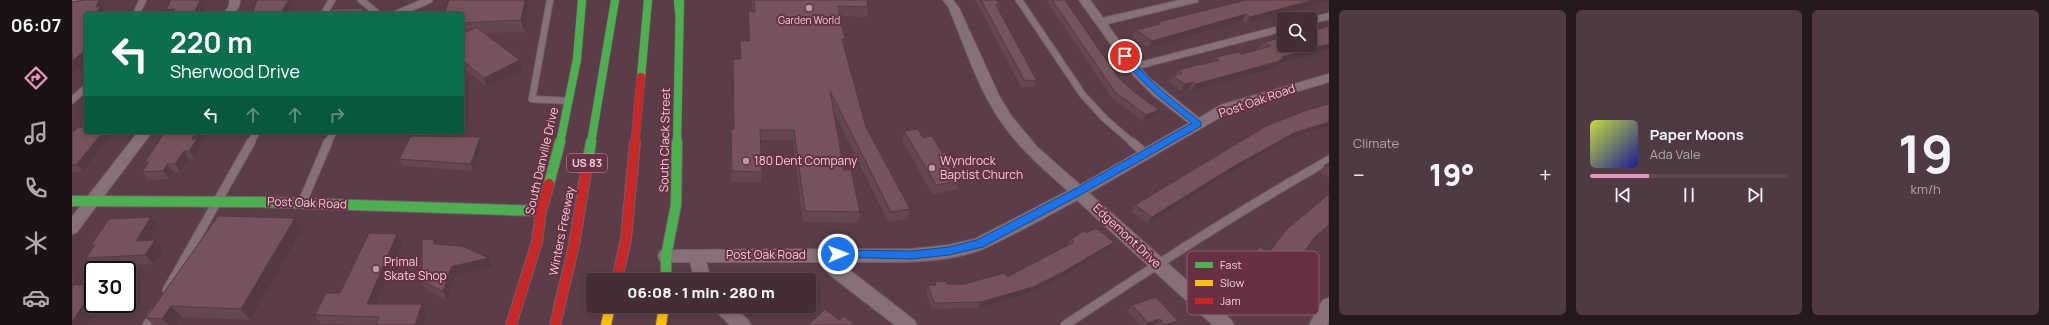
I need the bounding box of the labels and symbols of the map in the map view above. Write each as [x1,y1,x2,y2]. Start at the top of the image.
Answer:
marker: Garden World [804,3,814,13]
place label: Garden World [778,13,840,27]
pin [1108,39,1142,73]
street label: Post Oak Road [1216,79,1297,122]
street label: South Clack Street [655,88,674,192]
street label: South Danville Drive [521,105,562,216]
place label: 180 Dent Company [754,152,858,169]
place label: Wyndrock Baptist Church [940,152,1023,183]
road number: US 83 [567,154,607,172]
marker: 180 Dent Company [741,156,751,166]
marker: Wyndrock Baptist Church [927,163,937,173]
street label: Winters Freeway [545,184,579,277]
street label: Post Oak Road [267,193,347,212]
street label: Edgemont Drive [1090,200,1165,272]
position arrow [817,233,859,275]
street label: Post Oak Road [726,246,806,263]
legend [1187,251,1319,315]
place label: Primal Skate Shop [384,253,447,284]
text: Fast [1220,257,1242,272]
speed limit sign: 30 [84,261,136,313]
marker: Primal Skate Shop [371,264,381,274]
text: Slow [1220,275,1245,290]
text: Jam [1220,293,1241,308]

